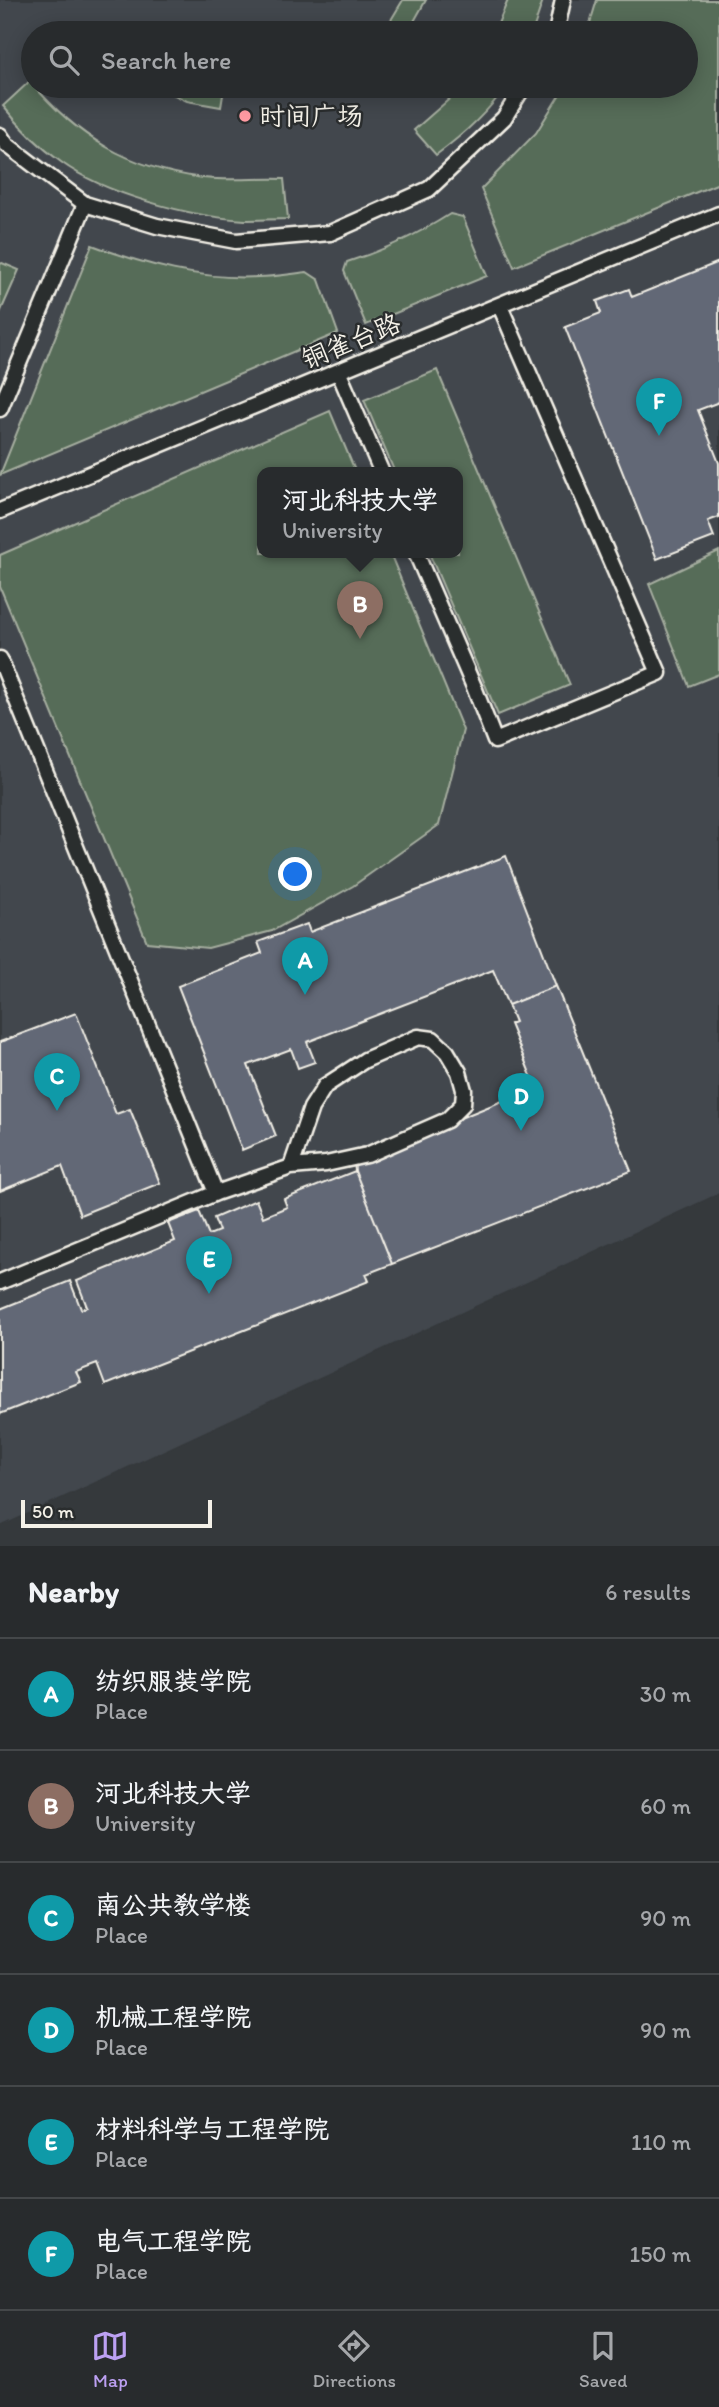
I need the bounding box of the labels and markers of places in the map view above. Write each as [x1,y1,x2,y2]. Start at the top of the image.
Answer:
place label: 时间广场 [259,100,363,132]
marker: 时间广场 [237,108,253,124]
pin: F [636,378,682,436]
pin: B [337,581,383,639]
pin: A [282,937,328,995]
pin: C [34,1053,80,1111]
pin: D [498,1073,544,1131]
pin: E [186,1236,232,1294]

